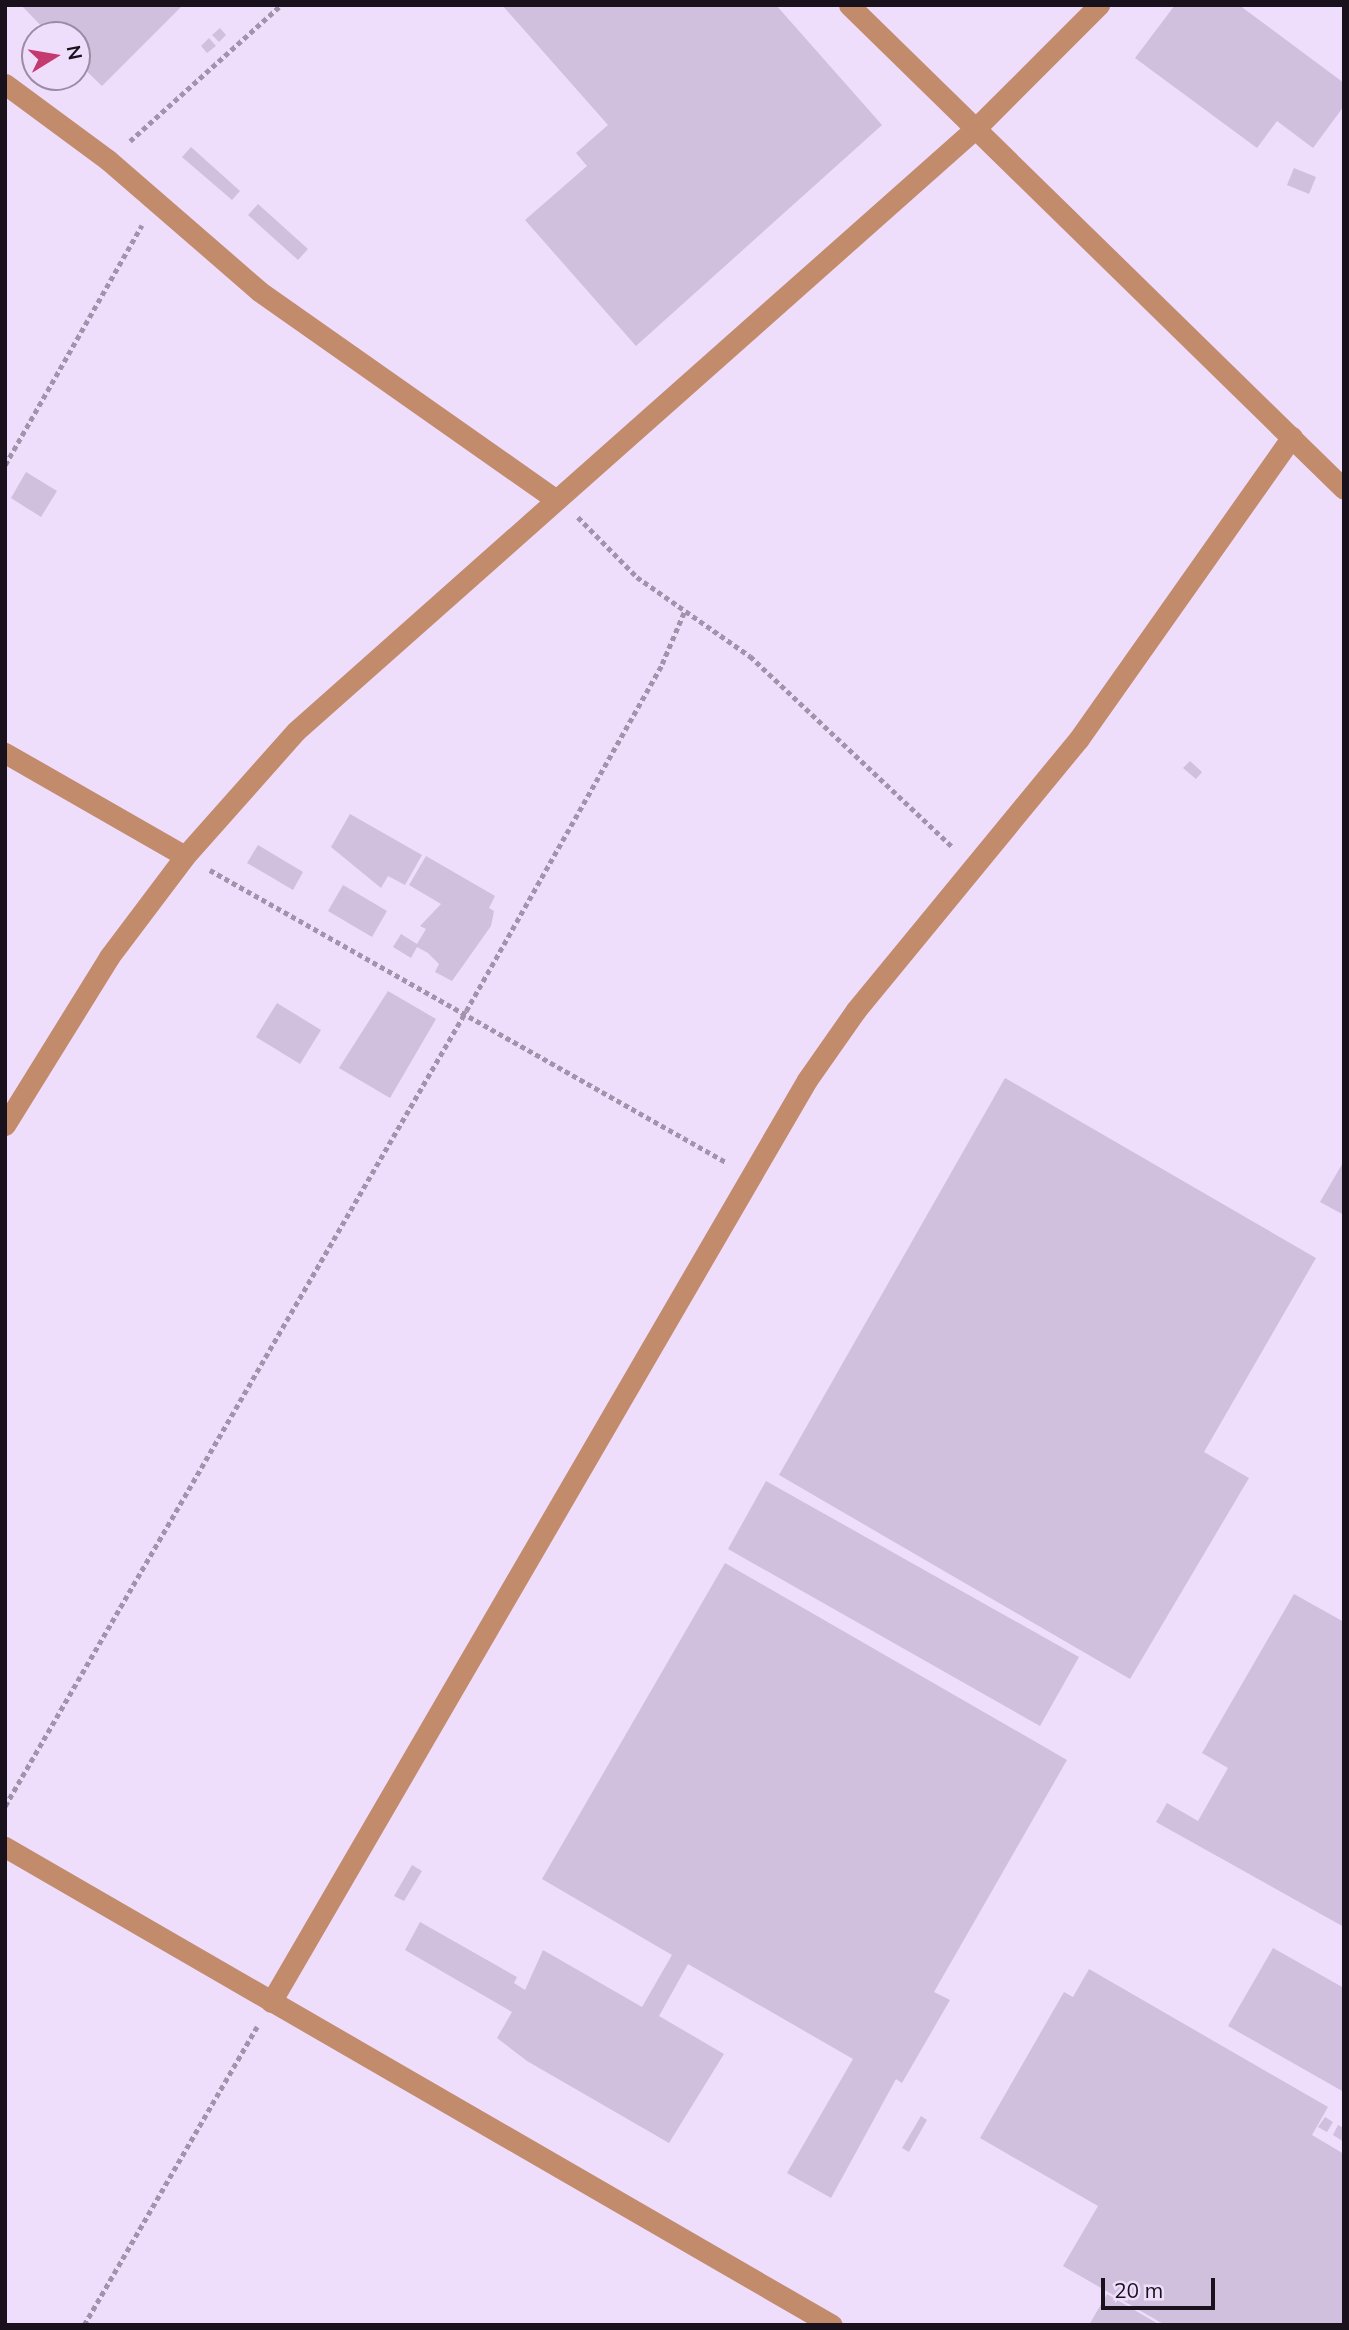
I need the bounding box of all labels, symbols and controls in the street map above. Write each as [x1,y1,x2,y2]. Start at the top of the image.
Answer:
north arrow [21,21,91,91]
text: N [61,43,88,62]
scale bar [1104,2264,1218,2308]
text: 20 m [1114,2277,1163,2303]

